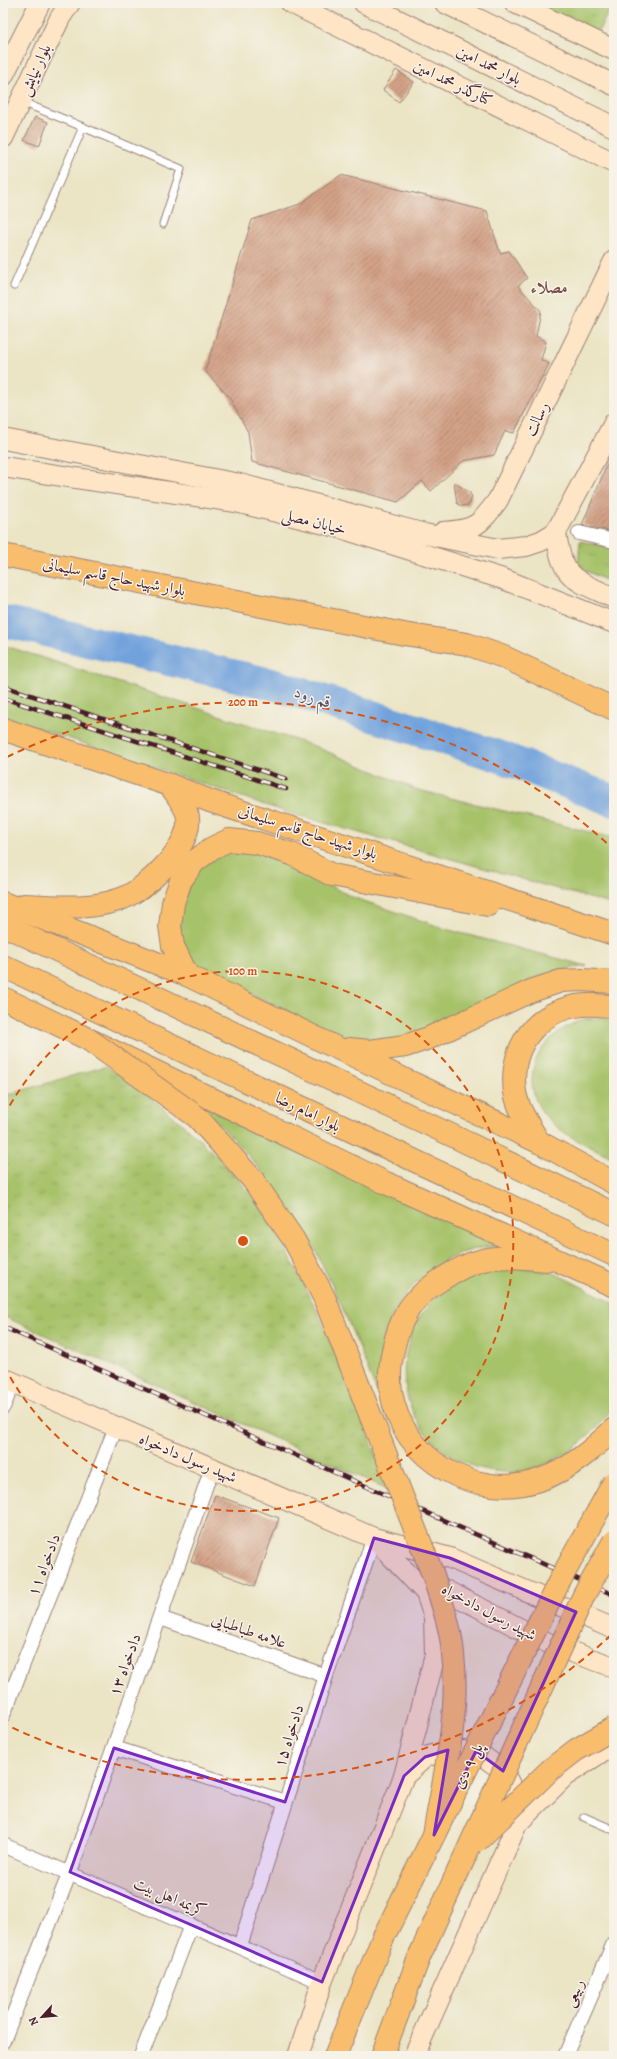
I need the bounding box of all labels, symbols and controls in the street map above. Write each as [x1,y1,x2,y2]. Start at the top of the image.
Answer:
street label: بلوار نیایش [13,40,57,100]
street label: بلوار محمد امین [453,40,525,90]
street label: کنارگذر محمد امین [410,53,497,112]
district label: مصلاء [530,276,568,299]
street label: رسالت [519,398,555,440]
street label: خیابان مصلی [280,503,348,541]
street label: بلوار شهید حاج قاسم سلیمانی [40,552,187,607]
water label: قم رود [290,680,335,718]
text: 200 m [228,694,258,710]
street label: بلوار شهید حاج قاسم سلیمانی [234,799,380,870]
text: 100 m [229,963,257,979]
street label: بلوار امام رضا [270,1087,344,1140]
centre of rings [236,1234,250,1248]
street label: شهید رسول دادخواه [136,1427,240,1489]
street label: دادخواه ۱۱ [22,1531,66,1599]
street label: شهید رسول دادخواه [438,1578,540,1646]
street label: علامه طباطبایی [209,1608,289,1654]
street label: دادخواه ۱۳ [104,1631,146,1699]
street label: دادخواه ۱۵ [268,1702,310,1770]
street label: پل ۹ دی [447,1739,489,1793]
street label: کریمه اهل بیت [130,1872,210,1922]
street label: ربیعی [558,1976,590,2010]
north arrow [22,1997,62,2037]
text: N [25,2014,42,2028]

